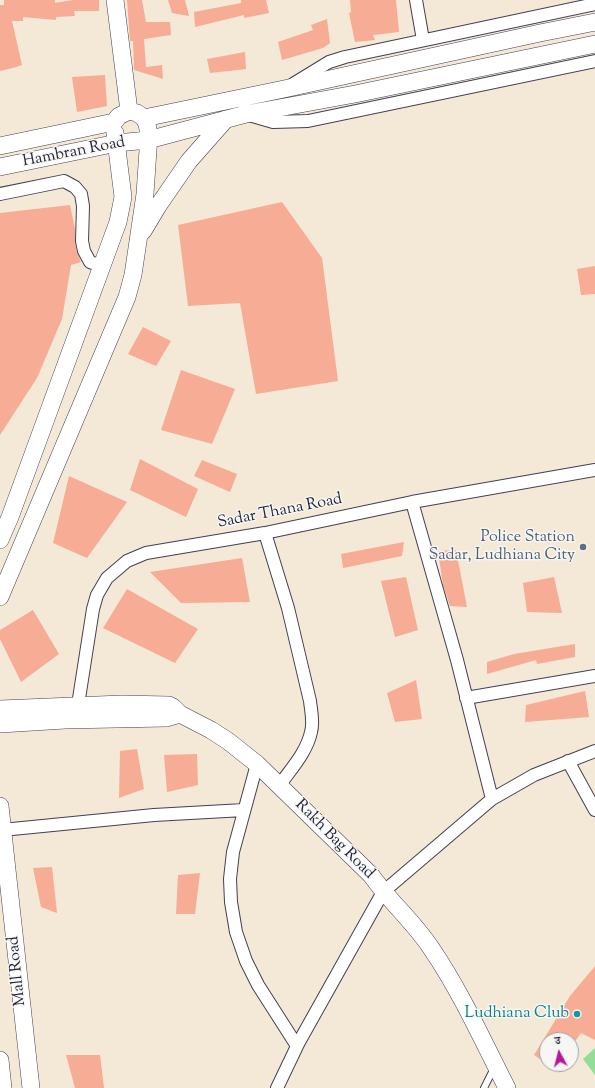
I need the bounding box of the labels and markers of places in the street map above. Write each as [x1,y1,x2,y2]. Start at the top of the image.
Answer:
place label: Police Station Sadar, Ludhiana City [429,528,575,566]
marker: Police Station Sadar, Ludhiana City [578,542,588,552]
place label: Ludhiana Club [465,1004,569,1024]
marker: Ludhiana Club [572,1009,582,1019]

